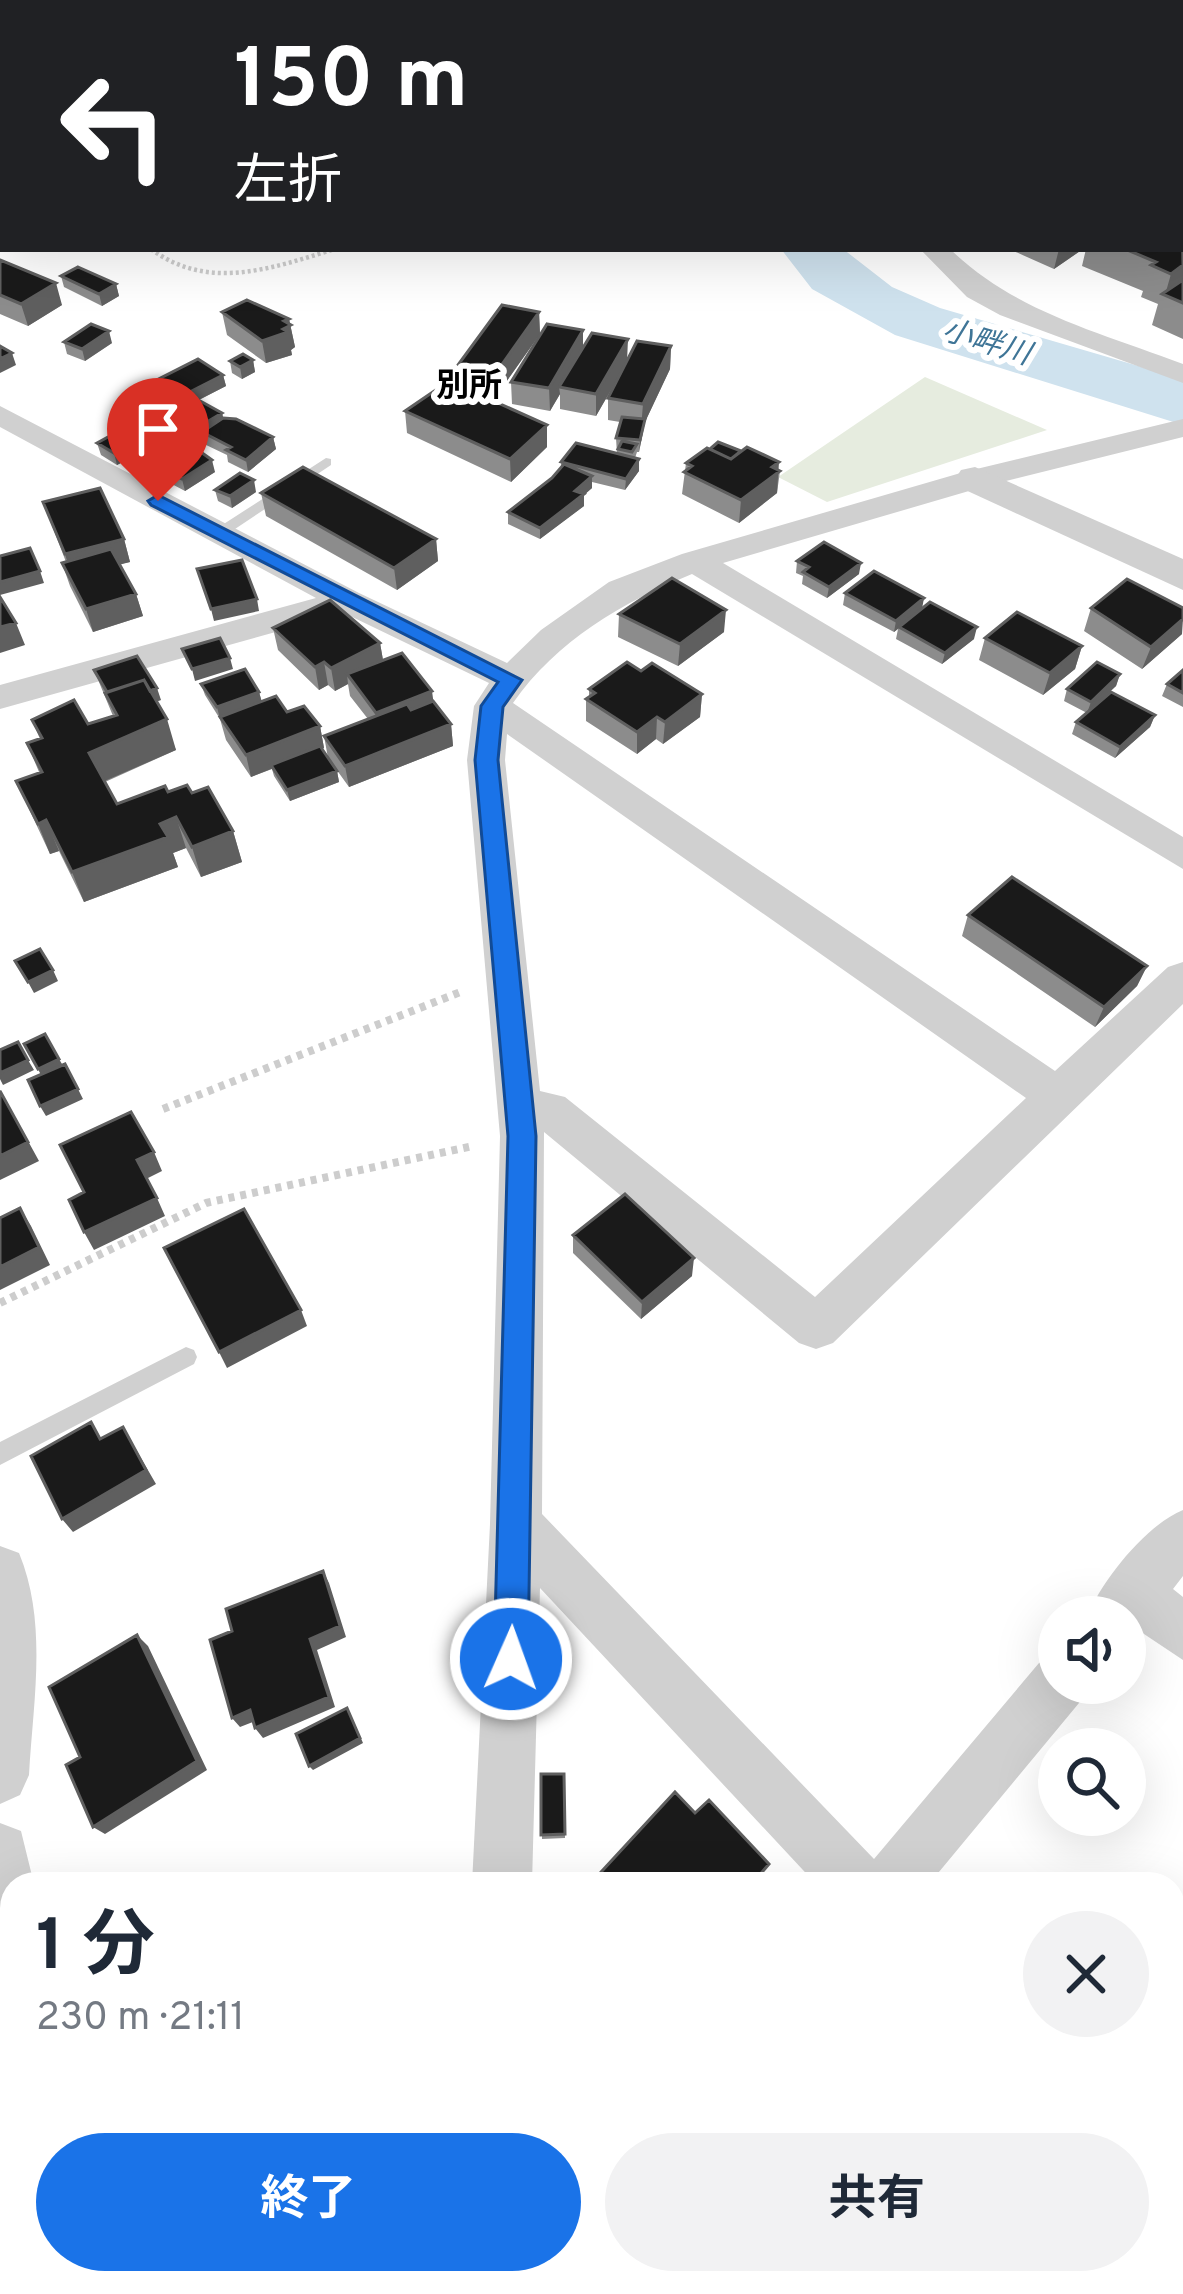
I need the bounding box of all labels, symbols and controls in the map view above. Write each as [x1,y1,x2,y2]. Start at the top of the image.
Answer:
text: 150 m [234,31,469,137]
icon: left [36,48,192,204]
text: 左折 [234,150,342,219]
water label: 小畔川 [938,313,1037,376]
district label: 別所 [436,367,502,409]
pin [107,378,209,501]
icon: arrive [125,396,191,462]
position arrow [448,1596,574,1722]
map controls [1038,1596,1146,1836]
button: sound [1038,1596,1146,1704]
button: search [1038,1728,1146,1836]
text: 1 分 [36,1904,155,1996]
button: close [1023,1911,1149,2037]
text: 230 m · 21:11 [36,1995,245,2044]
button: 終了 [36,2133,581,2271]
button: 共有 [605,2133,1149,2271]

